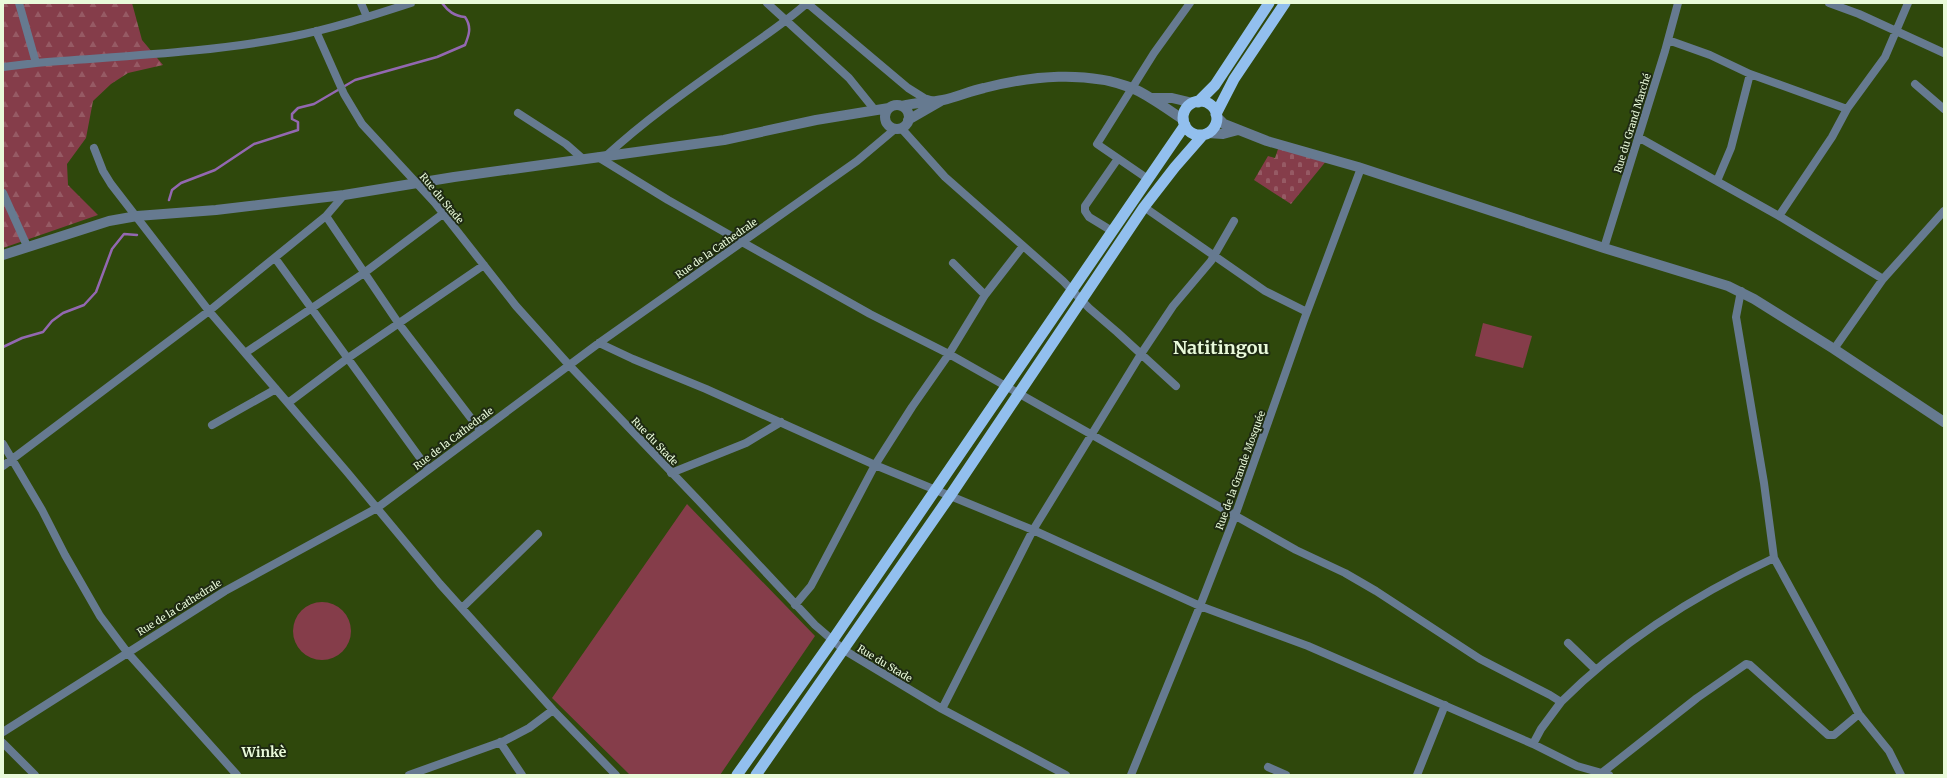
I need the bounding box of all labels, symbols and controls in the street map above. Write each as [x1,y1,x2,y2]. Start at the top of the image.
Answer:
street label: Rue du Grand Marché [1611,72,1654,174]
street label: Rue du Stade [417,170,466,226]
street label: Rue de la Cathedrale [673,215,760,282]
district label: Natitingou [1173,336,1269,359]
street label: Rue de la Cathedrale [411,404,496,473]
street label: Rue de la Grande Mosquée [1213,409,1268,531]
street label: Rue du Stade [628,415,681,468]
street label: Rue de la Cathedrale [135,576,224,639]
street label: Rue du Stade [855,642,915,685]
district label: Winkè [241,743,287,761]

